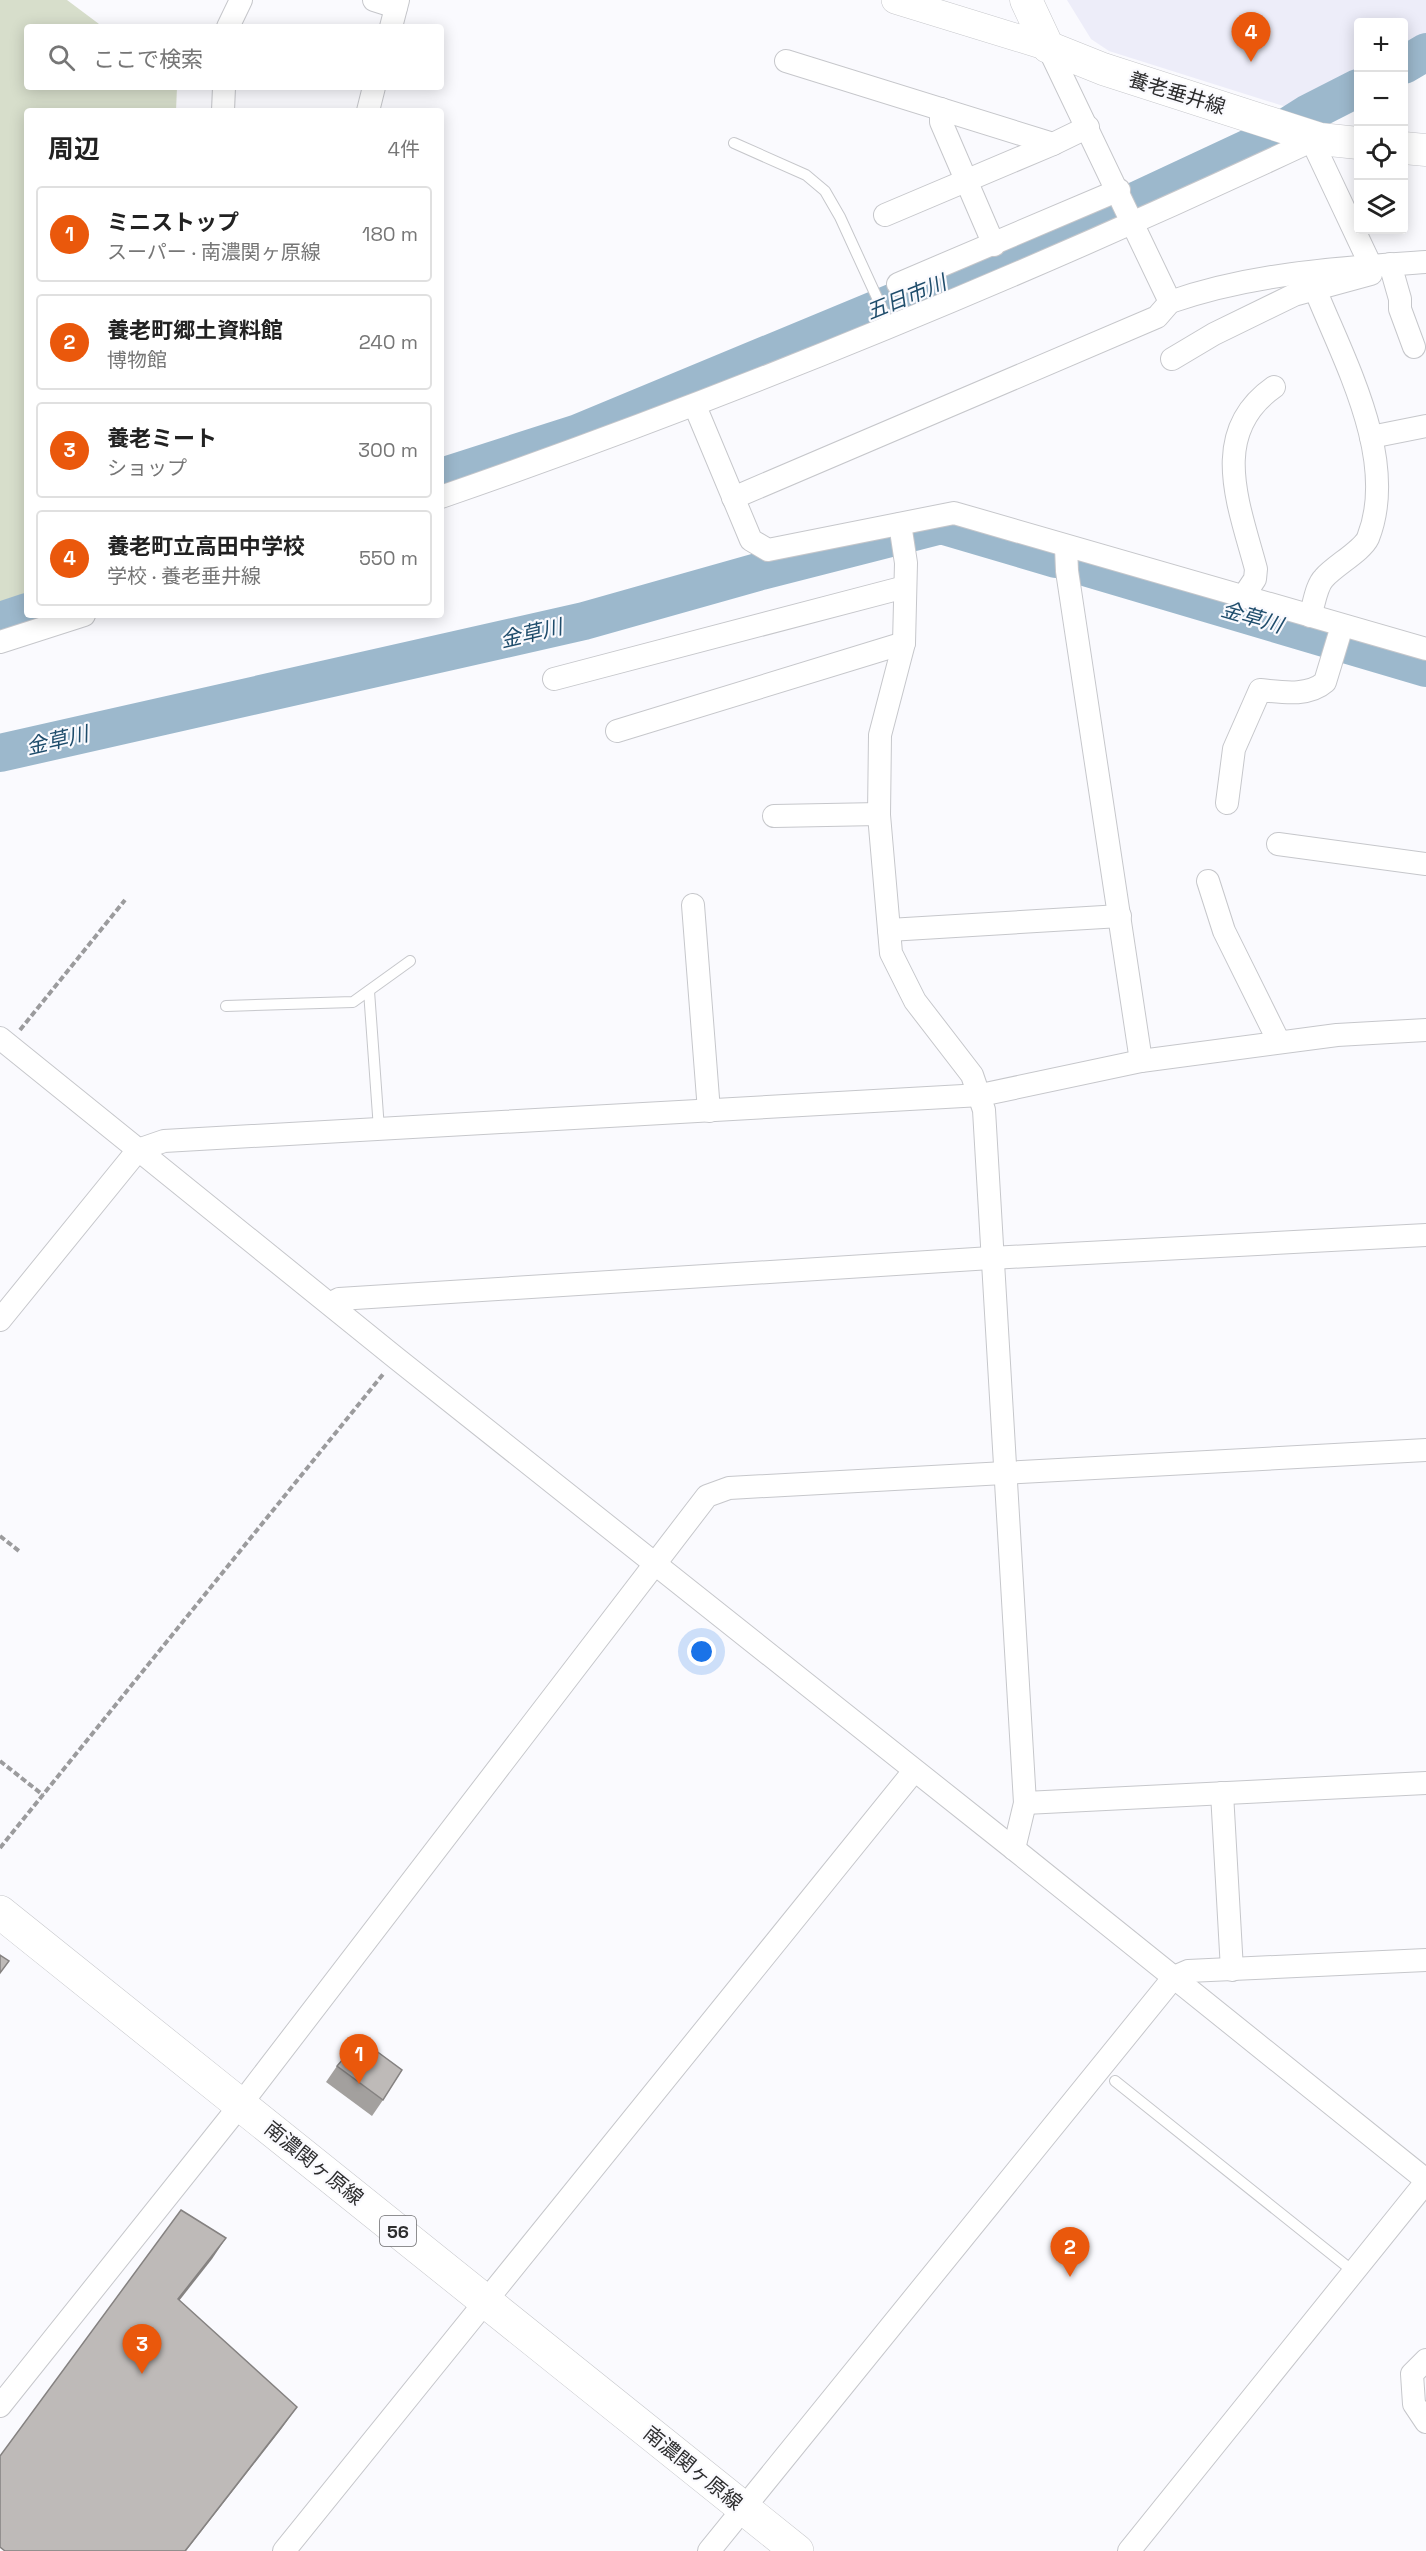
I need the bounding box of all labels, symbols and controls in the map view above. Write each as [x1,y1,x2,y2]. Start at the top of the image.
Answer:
pin: 4 [1232,13,1270,62]
map controls [1354,18,1408,234]
button: + [1354,18,1408,72]
search box [24,24,444,90]
icon: search [45,41,78,74]
text: ここで検索 [93,45,203,73]
street label: 養老垂井線 [1125,66,1229,120]
button: − [1354,72,1408,126]
button: locate [1354,126,1408,180]
text: 周辺 [48,132,100,166]
text: 4件 [388,136,420,162]
button: layers [1354,180,1408,234]
text: ミニストップ [107,208,239,236]
text: 1 [65,221,74,247]
text: 180 m [362,221,418,247]
text: スーパー · 南濃関ヶ原線 [107,239,321,265]
water label: 五日市川 [862,268,952,325]
text: 養老町郷土資料館 [107,316,283,344]
text: 2 [64,329,75,355]
text: 240 m [359,329,418,355]
text: 博物館 [107,347,167,373]
text: 養老ミート [107,424,217,452]
text: 3 [63,437,76,463]
text: 300 m [358,437,418,463]
text: ショップ [107,455,187,481]
text: 養老町立高田中学校 [107,532,305,560]
text: 4 [63,545,76,571]
text: 550 m [359,545,418,571]
text: 学校 · 養老垂井線 [107,563,261,589]
water label: 金草川 [1218,595,1288,639]
water label: 金草川 [497,612,567,653]
water label: 金草川 [23,719,93,760]
your location [687,1637,716,1666]
pin: 1 [340,2034,378,2084]
street label: 南濃関ヶ原線 [259,2115,369,2211]
road number: 56 [380,2216,416,2246]
pin: 2 [1050,2228,1090,2277]
pin: 3 [122,2324,162,2374]
street label: 南濃関ヶ原線 [638,2420,748,2516]

